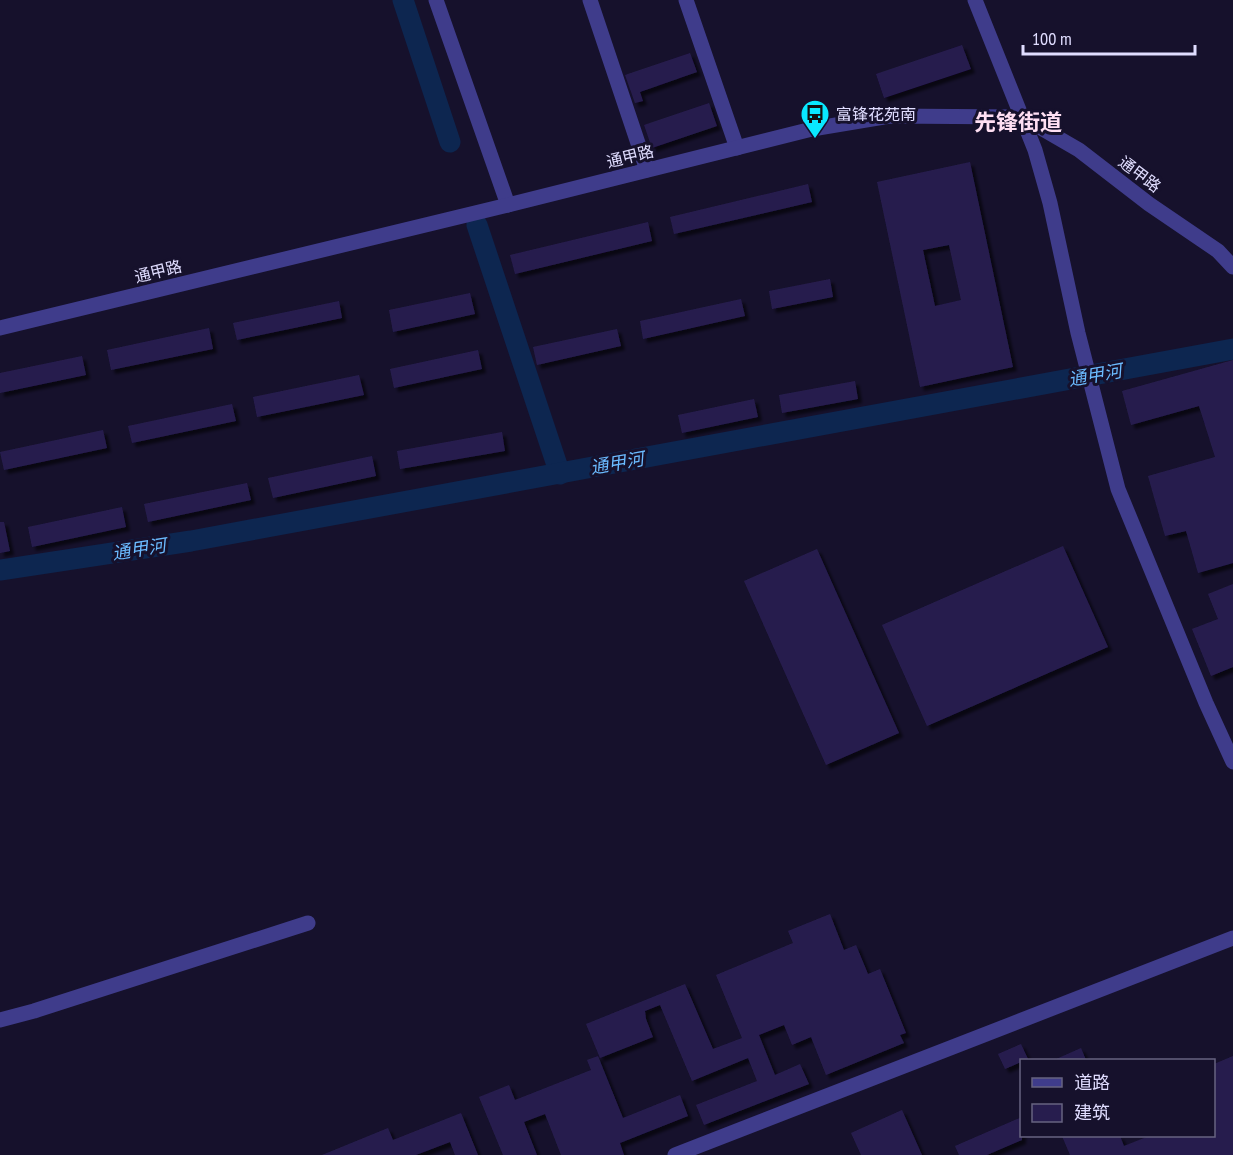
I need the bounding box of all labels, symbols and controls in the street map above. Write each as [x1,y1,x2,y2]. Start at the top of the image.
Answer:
scale bar [1023,18,1196,56]
text: 100 m [1032,27,1072,50]
bus stop icon: 富锋花苑南 [799,98,831,140]
place label: 富锋花苑南 [836,104,916,124]
district label: 先锋街道 [974,108,1062,136]
street label: 通甲路 [604,140,656,172]
street label: 通甲路 [1115,152,1165,196]
street label: 通甲路 [132,255,184,287]
water label: 通甲河 [1066,358,1127,391]
water label: 通甲河 [588,446,649,479]
water label: 通甲河 [111,533,170,565]
legend [1020,1059,1215,1137]
text: 道路 [1074,1071,1110,1094]
text: 建筑 [1074,1101,1110,1124]

